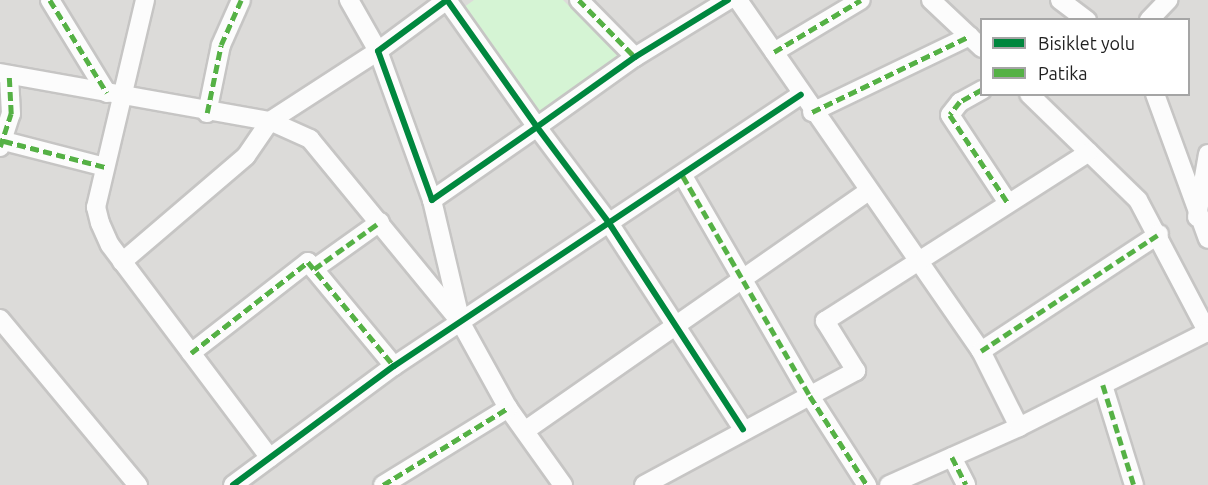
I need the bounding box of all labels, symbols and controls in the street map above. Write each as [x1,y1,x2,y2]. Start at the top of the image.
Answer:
legend [980,18,1190,96]
text: Bisiklet yolu [1038,33,1135,53]
text: Patika [1038,63,1088,83]

